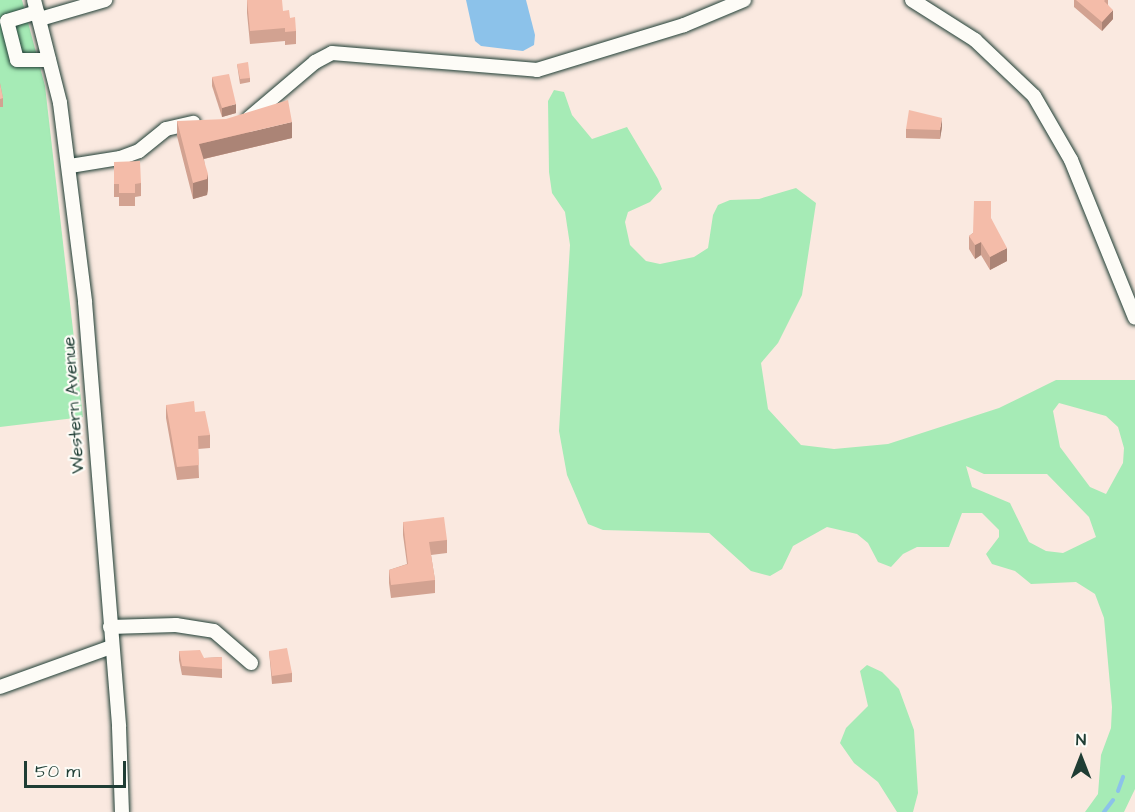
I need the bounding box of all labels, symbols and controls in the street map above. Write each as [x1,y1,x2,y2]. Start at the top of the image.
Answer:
street label: Western Avenue [58,336,90,474]
north arrow [1051,728,1111,788]
text: N [1076,729,1086,751]
scale bar [27,749,129,787]
text: 50 m [35,759,80,784]

